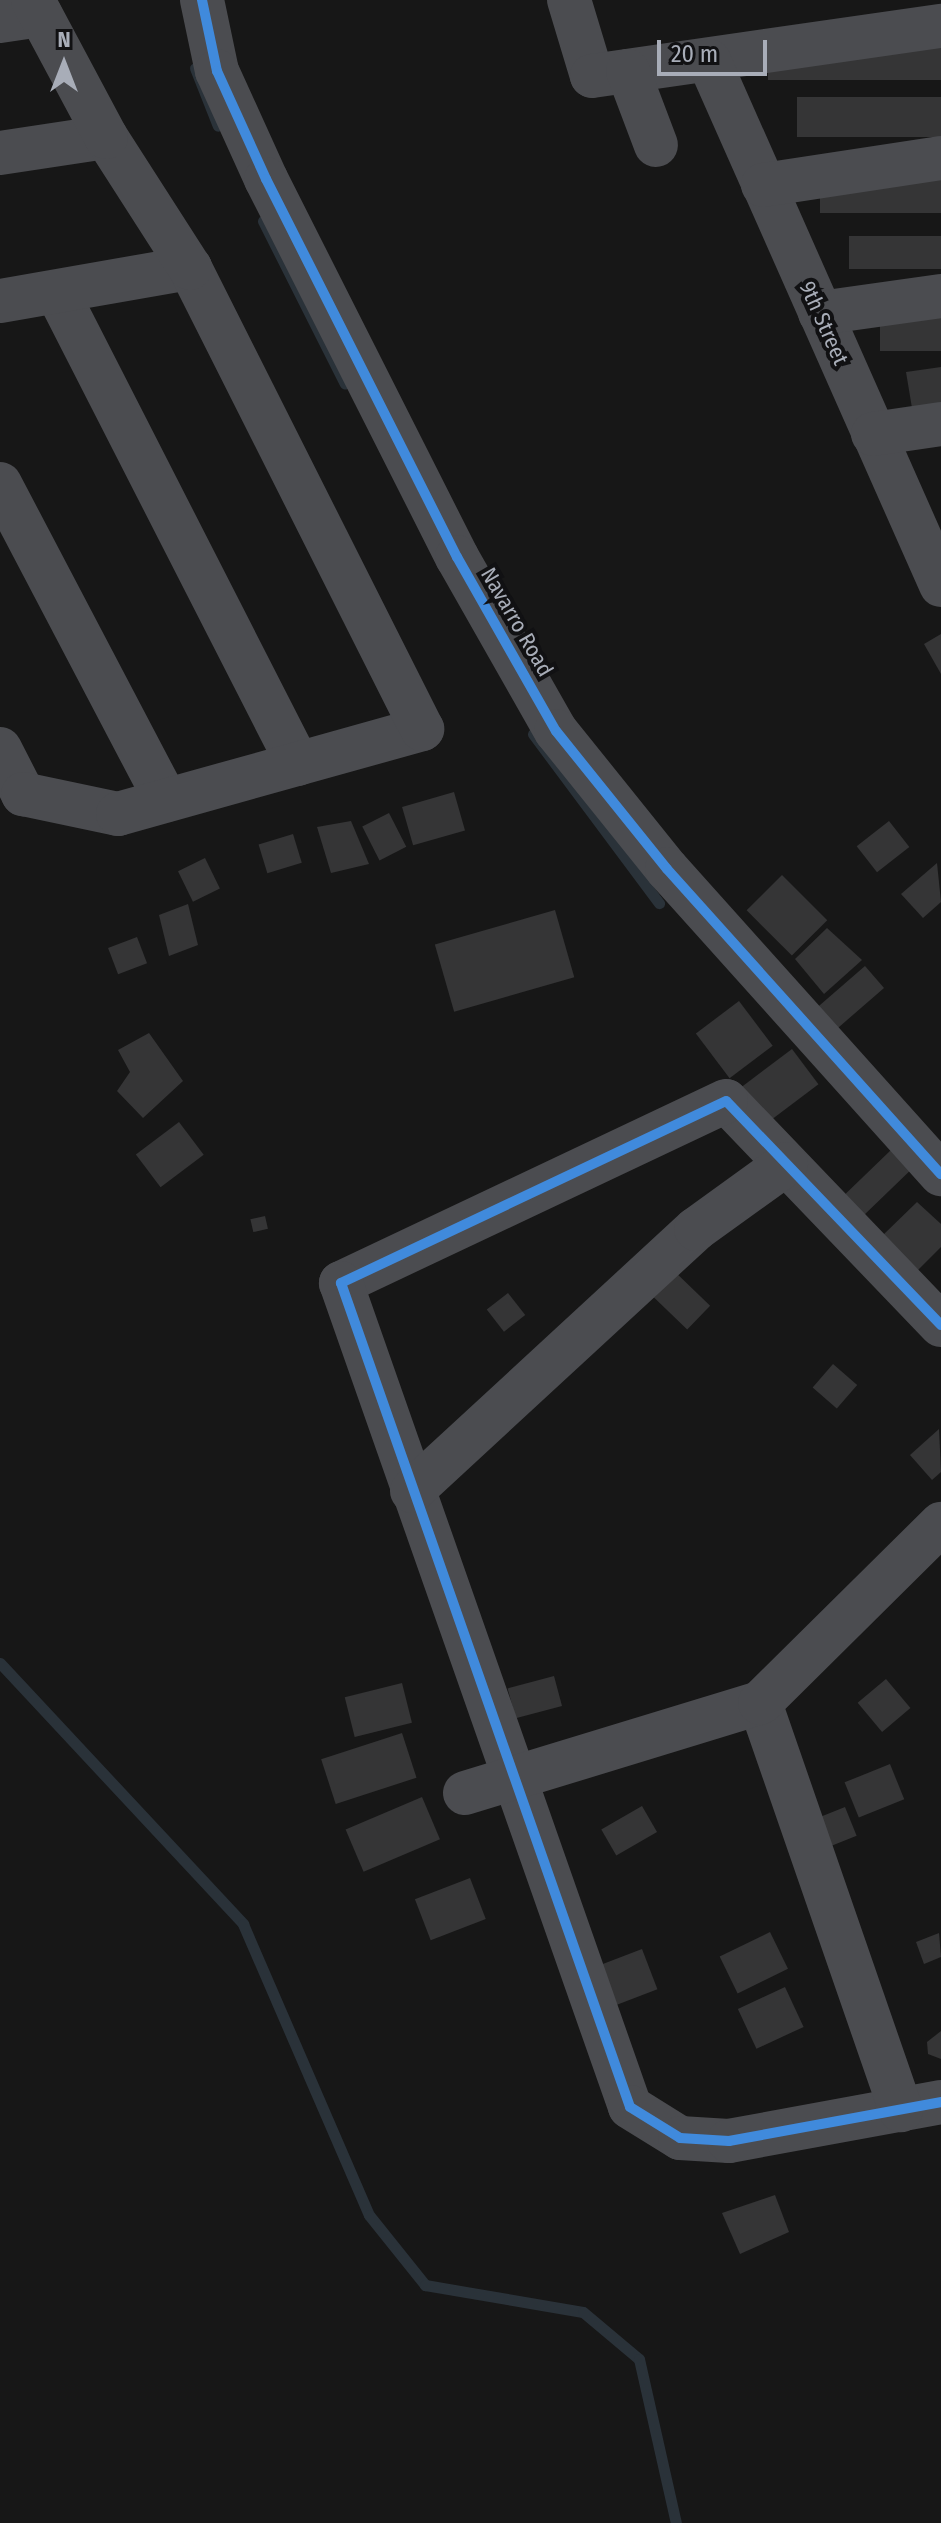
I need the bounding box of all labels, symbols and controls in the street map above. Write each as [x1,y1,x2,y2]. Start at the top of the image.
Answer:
north arrow [24,24,104,104]
scale bar [661,24,771,74]
text: N [57,26,71,53]
text: 20 m [671,40,718,68]
street label: 9th Street [794,277,854,369]
street label: Navarro Road [475,563,559,681]

